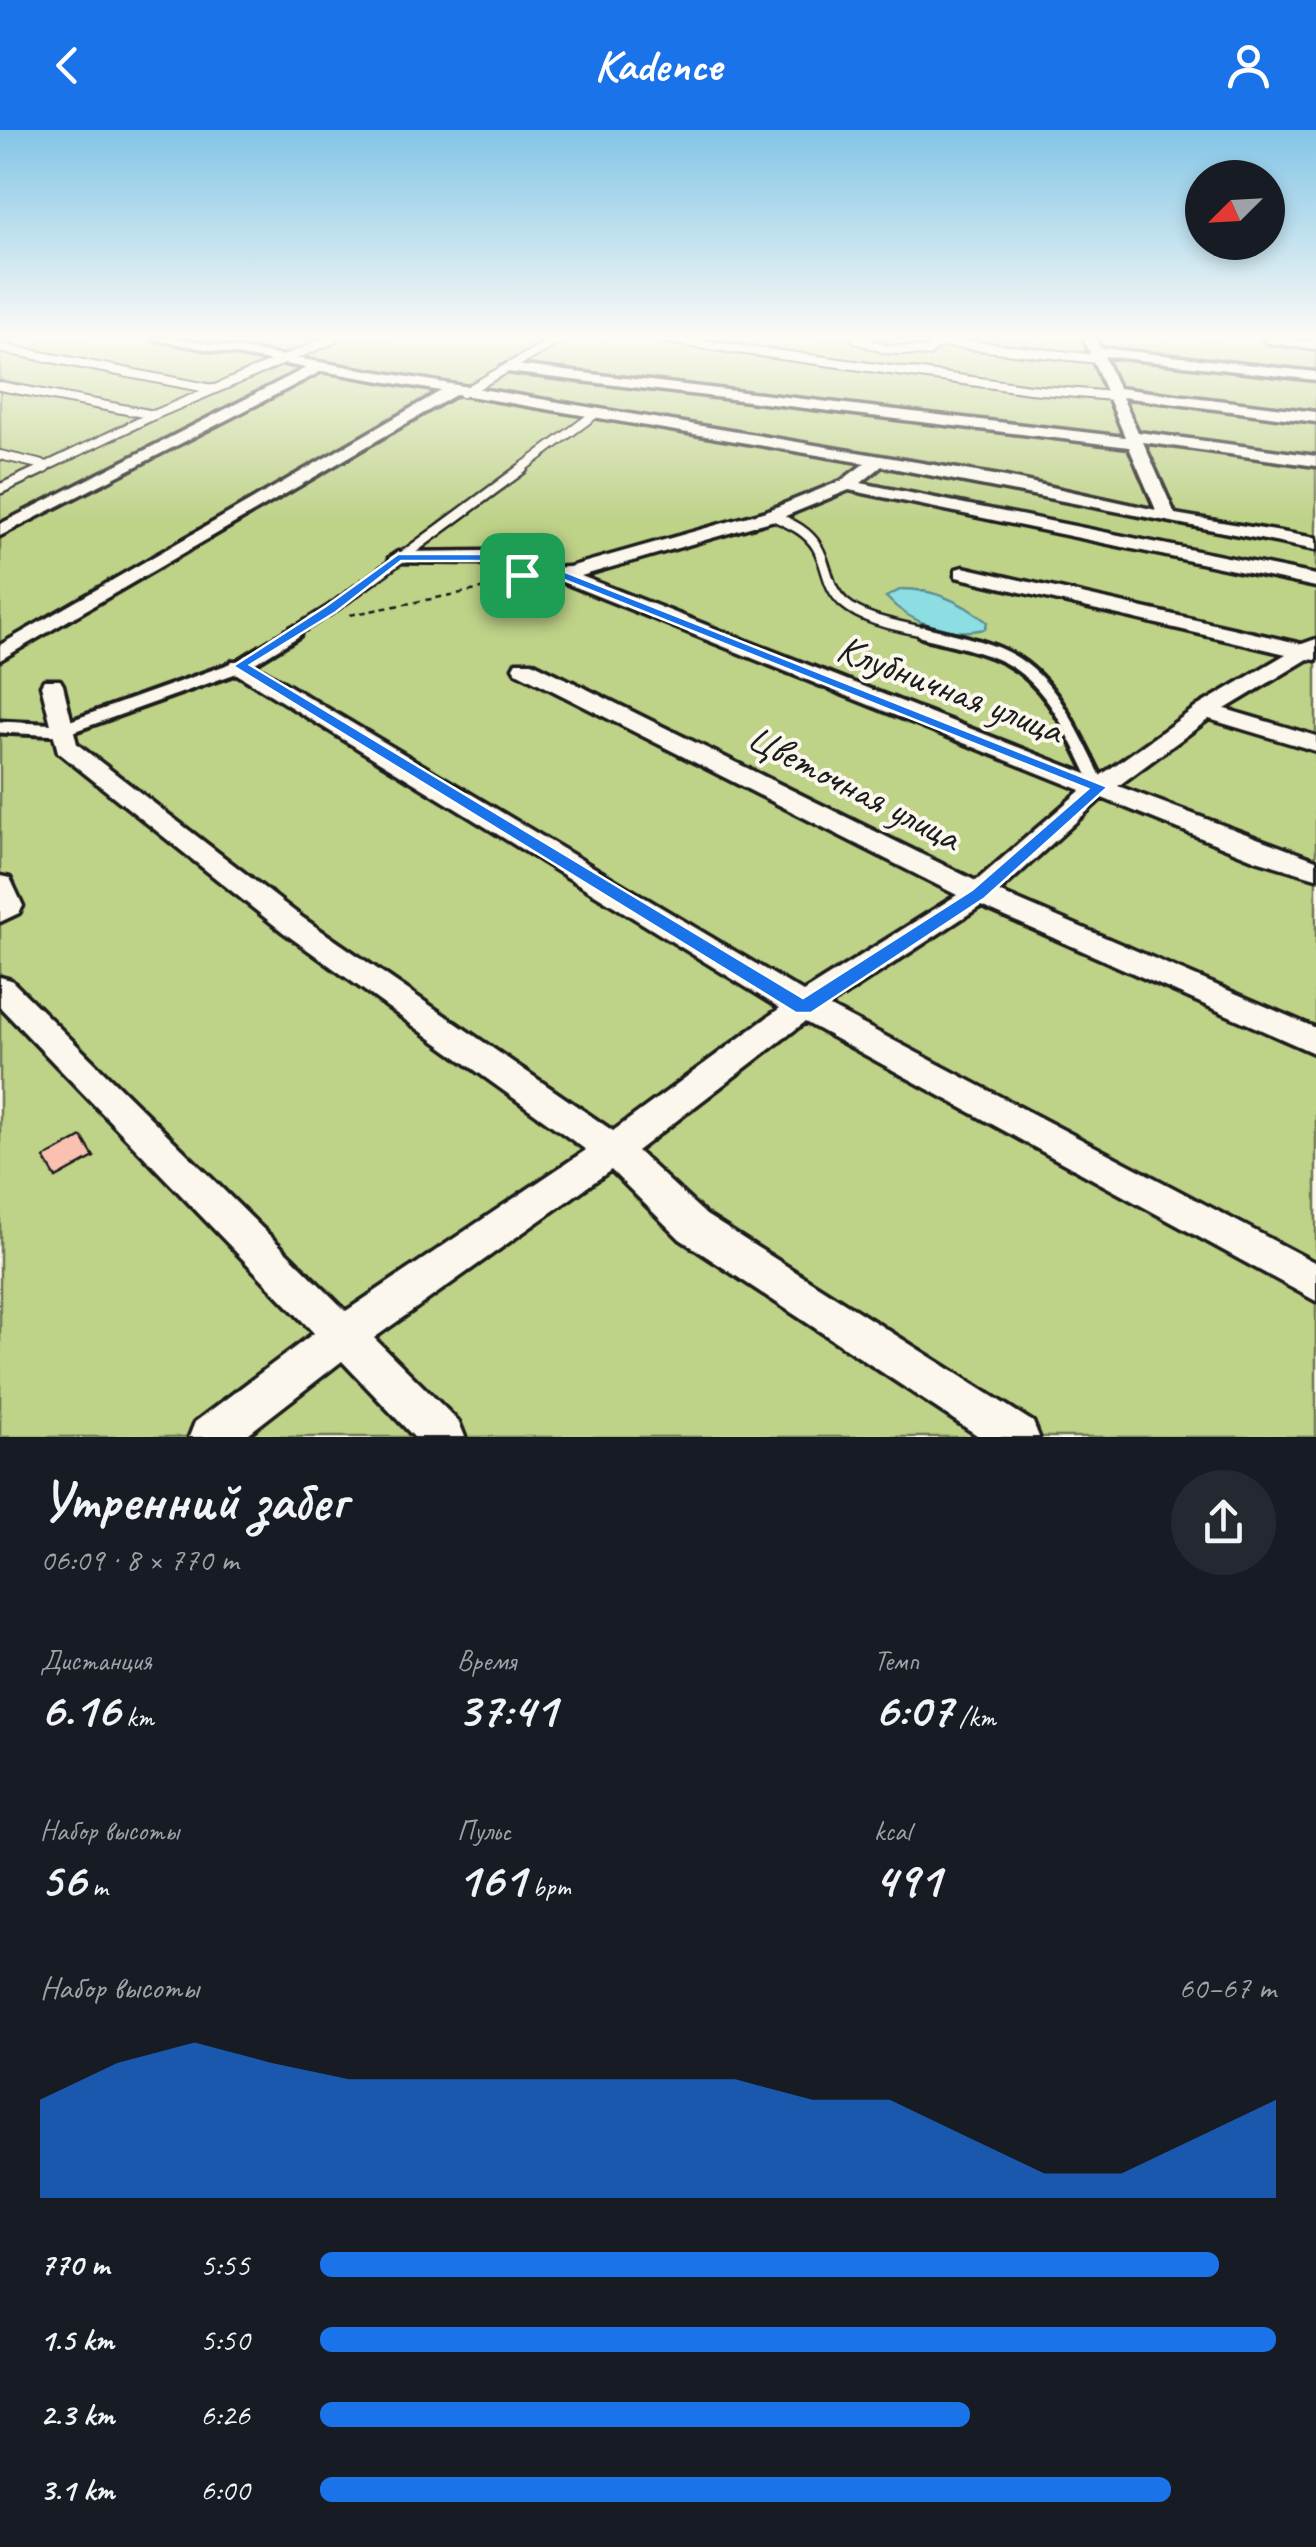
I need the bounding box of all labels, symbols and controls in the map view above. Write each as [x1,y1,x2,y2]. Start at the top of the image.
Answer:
text: Kadence [594,37,722,94]
icon: back [40,38,95,93]
icon: person [1221,38,1276,93]
north arrow [1185,160,1285,260]
map controls [1185,160,1285,260]
pin [480,533,565,618]
icon: arrive [495,548,550,603]
street label: Клубничная улица [830,623,1072,756]
street label: Цветочная улица [739,712,971,863]
text: Утренний забег [40,1466,347,1536]
button: share [1171,1470,1276,1575]
text: 06:09 · 8 × 770 m [40,1539,238,1580]
text: Дистанция [40,1643,152,1678]
text: Время [457,1643,516,1678]
text: Темп [874,1643,919,1678]
text: 6.16 [40,1678,120,1741]
text: 37:41 [457,1678,557,1741]
text: 6:07 [874,1678,952,1741]
text: km [120,1699,154,1734]
text: /km [952,1699,996,1734]
text: Набор высоты [40,1813,179,1848]
text: Пульс [457,1813,511,1848]
text: kcal [874,1813,911,1848]
text: 56 [40,1848,85,1911]
text: 161 [457,1848,526,1911]
text: 491 [874,1848,941,1911]
text: m [85,1869,108,1904]
text: bpm [526,1869,571,1904]
text: Набор высоты [40,1967,199,2008]
text: 60–67 m [1178,1967,1276,2008]
text: 770 m [40,2244,109,2285]
text: 5:55 [200,2244,250,2285]
text: 1.5 km [40,2319,114,2360]
text: 5:50 [200,2319,250,2360]
text: 2.3 km [40,2394,114,2435]
text: 6:26 [200,2394,250,2435]
text: 3.1 km [40,2469,114,2510]
text: 6:00 [200,2469,250,2510]

